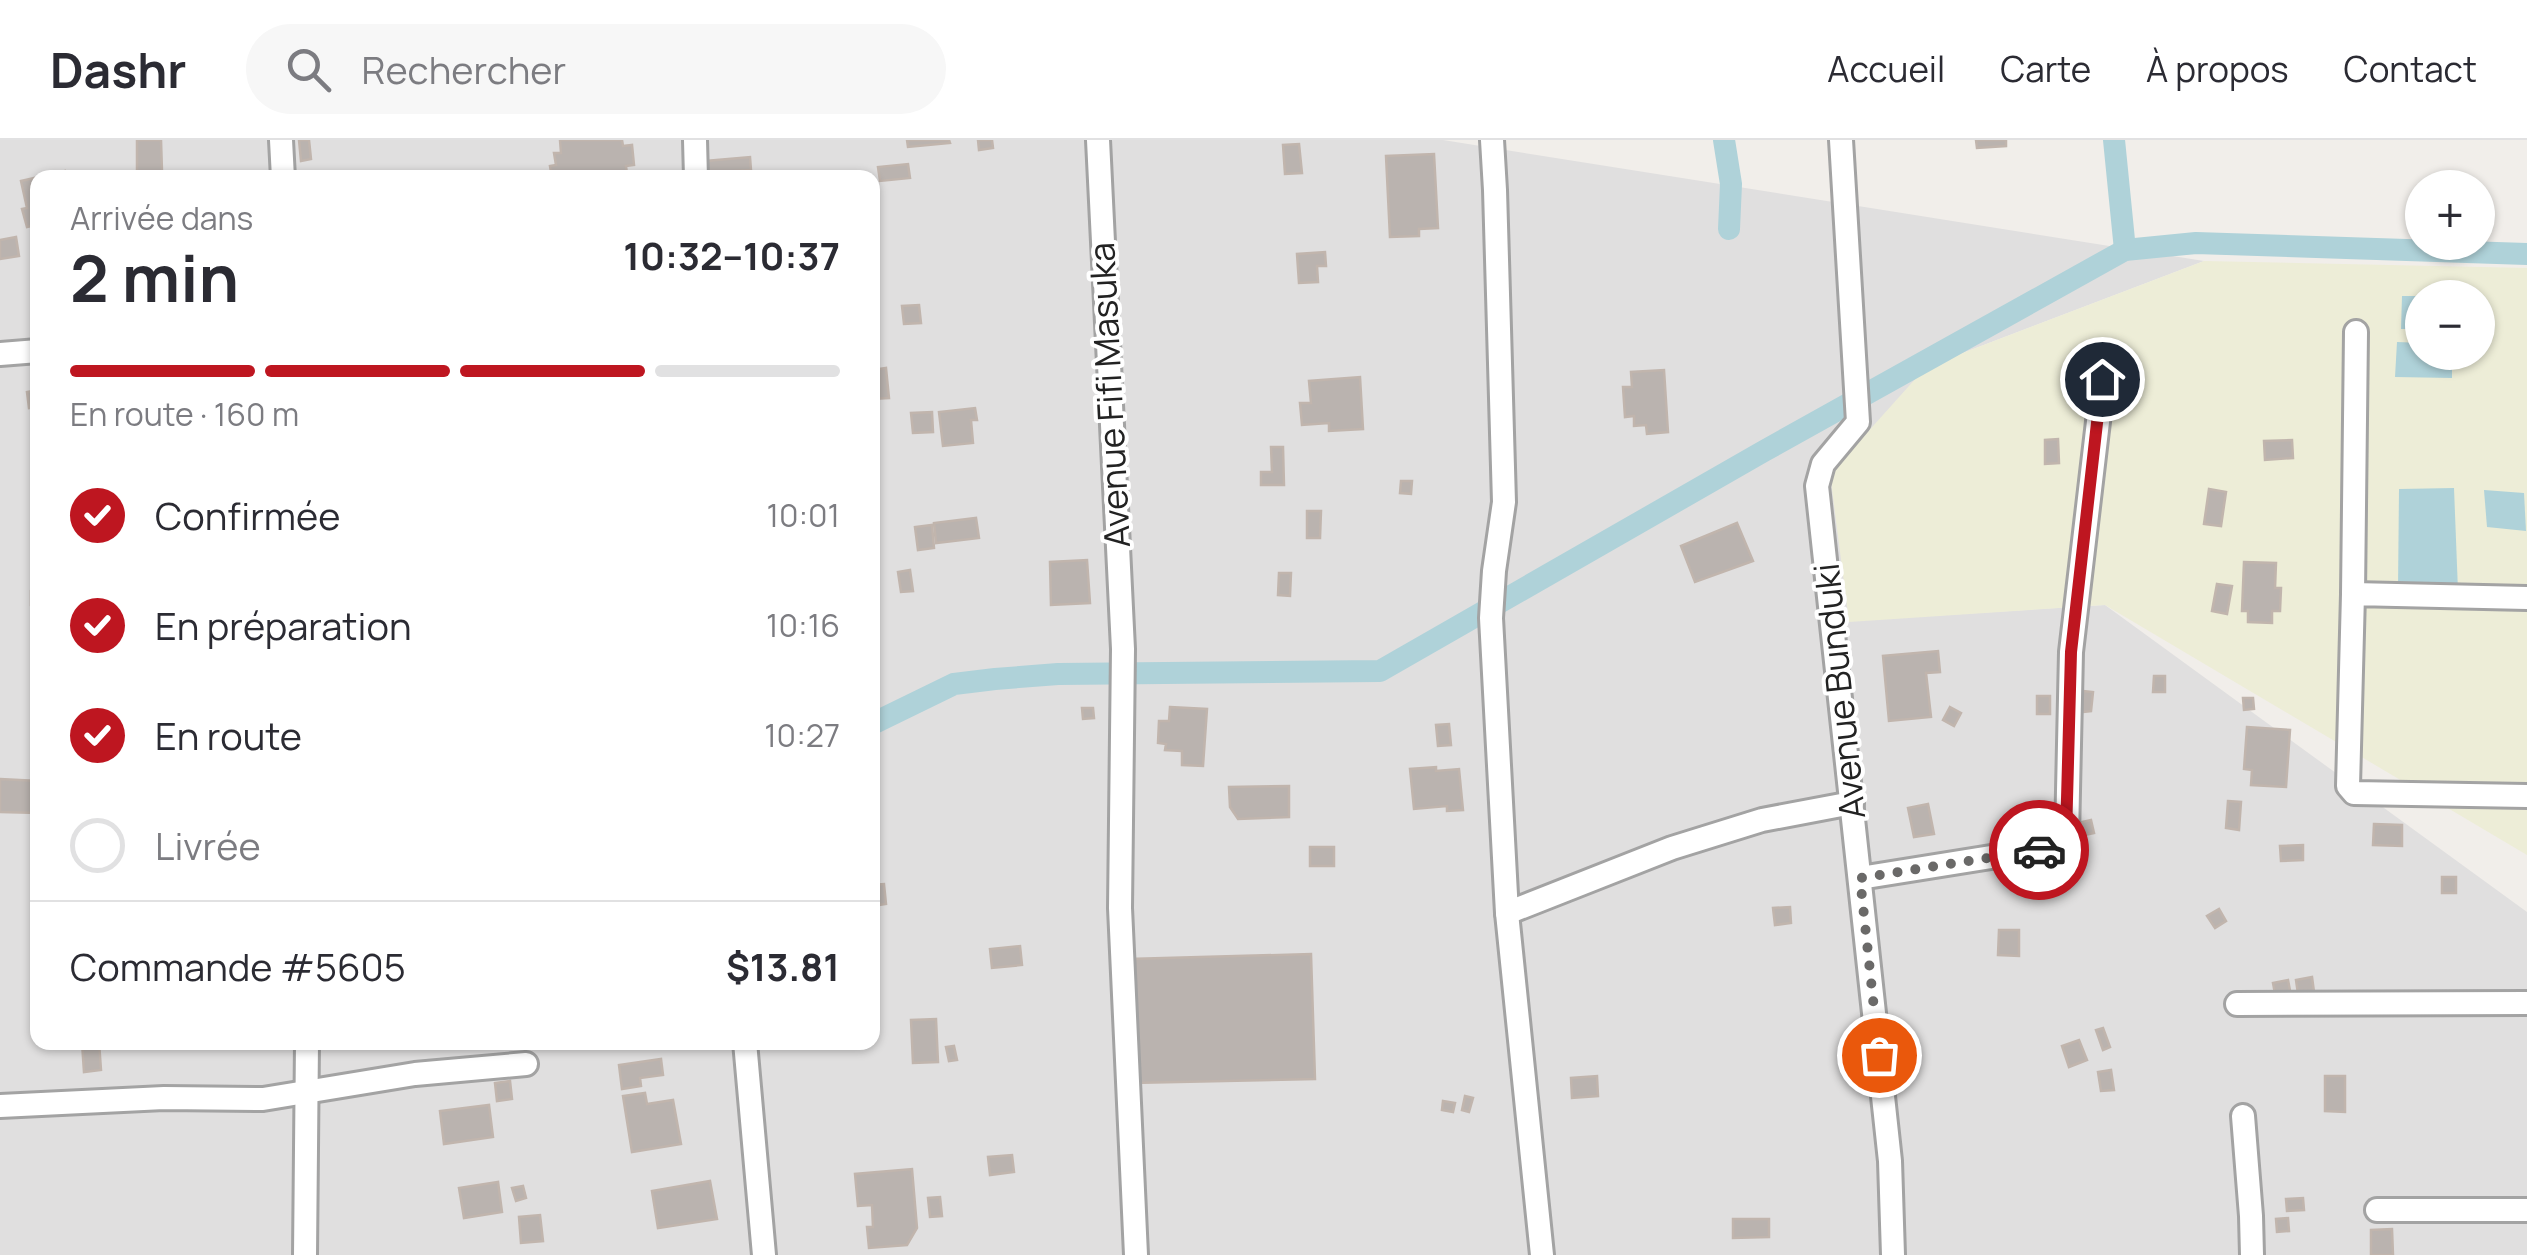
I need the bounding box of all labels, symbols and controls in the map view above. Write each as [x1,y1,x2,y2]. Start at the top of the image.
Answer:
search box [246,24,946,114]
text: Dashr [50,37,186,102]
icon: search [281,42,336,97]
text: Rechercher [361,43,566,95]
text: Accueil [1827,45,1945,93]
text: Carte [2000,45,2091,93]
text: À propos [2146,45,2289,93]
text: Contact [2344,45,2477,93]
map controls [2405,170,2495,370]
button: + [2405,170,2495,260]
text: Arrivée dans [70,196,253,240]
text: 10:32–10:37 [623,229,840,281]
text: 2 min [70,233,239,322]
street label: Avenue Fifi Masuka [1077,241,1141,549]
button: − [2405,280,2495,370]
pin [2060,337,2145,422]
icon: home [2075,352,2130,407]
text: En route · 160 m [70,392,299,436]
icon: check [70,488,125,543]
text: Confirmée [155,489,341,541]
text: 10:01 [766,493,840,537]
street label: Avenue Bunduki [1802,561,1876,821]
icon: check [70,598,125,653]
text: En préparation [155,599,411,651]
text: 10:16 [766,603,840,647]
icon: check [70,708,125,763]
text: En route [155,709,302,761]
text: 10:27 [764,713,840,757]
courier [1989,800,2089,900]
text: Livrée [155,819,261,871]
icon: car [2012,823,2067,878]
text: Commande #5605 [70,940,406,992]
text: $13.81 [726,940,840,992]
pin [1837,1013,1922,1098]
icon: bag [1852,1028,1907,1083]

